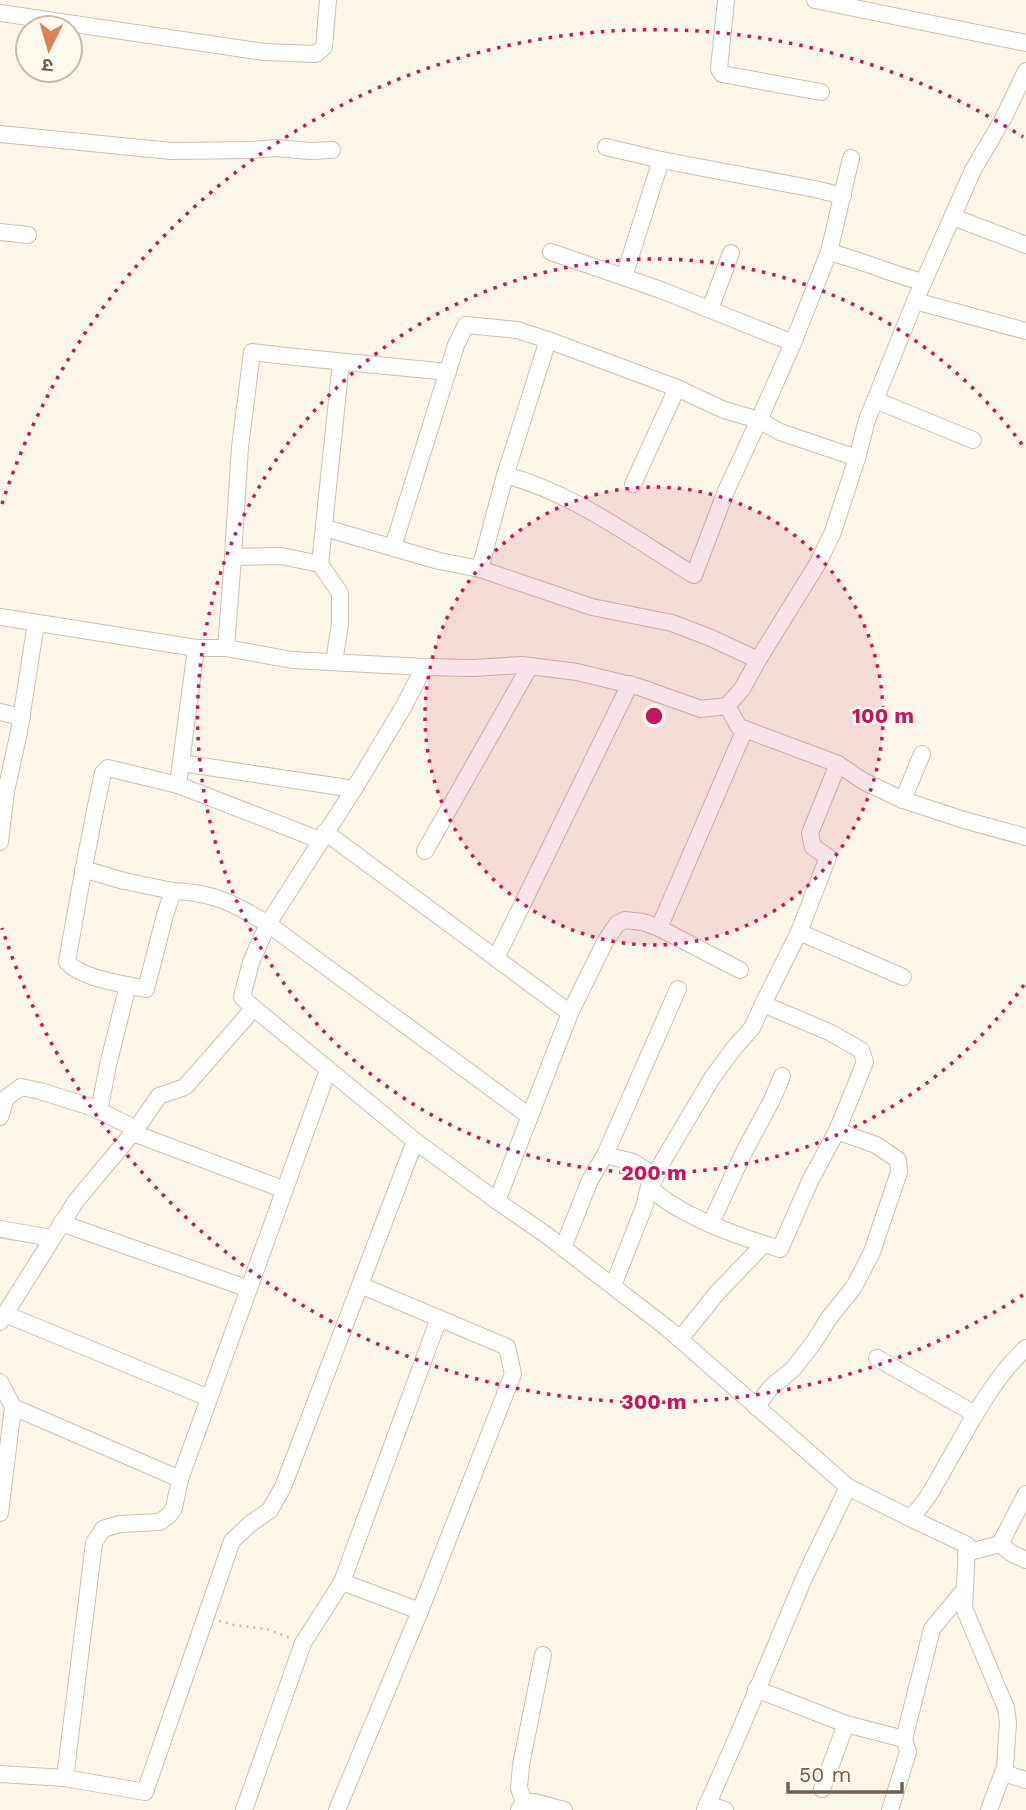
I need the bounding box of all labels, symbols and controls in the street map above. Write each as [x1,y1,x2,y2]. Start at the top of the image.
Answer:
north arrow [14,14,84,84]
text: उ [40,53,54,77]
text: 100 m [852,703,914,728]
centre of rings [642,704,666,728]
text: 200 m [621,1160,687,1185]
text: 300 m [621,1389,687,1414]
scale bar [788,1750,902,1794]
text: 50 m [799,1762,851,1787]

